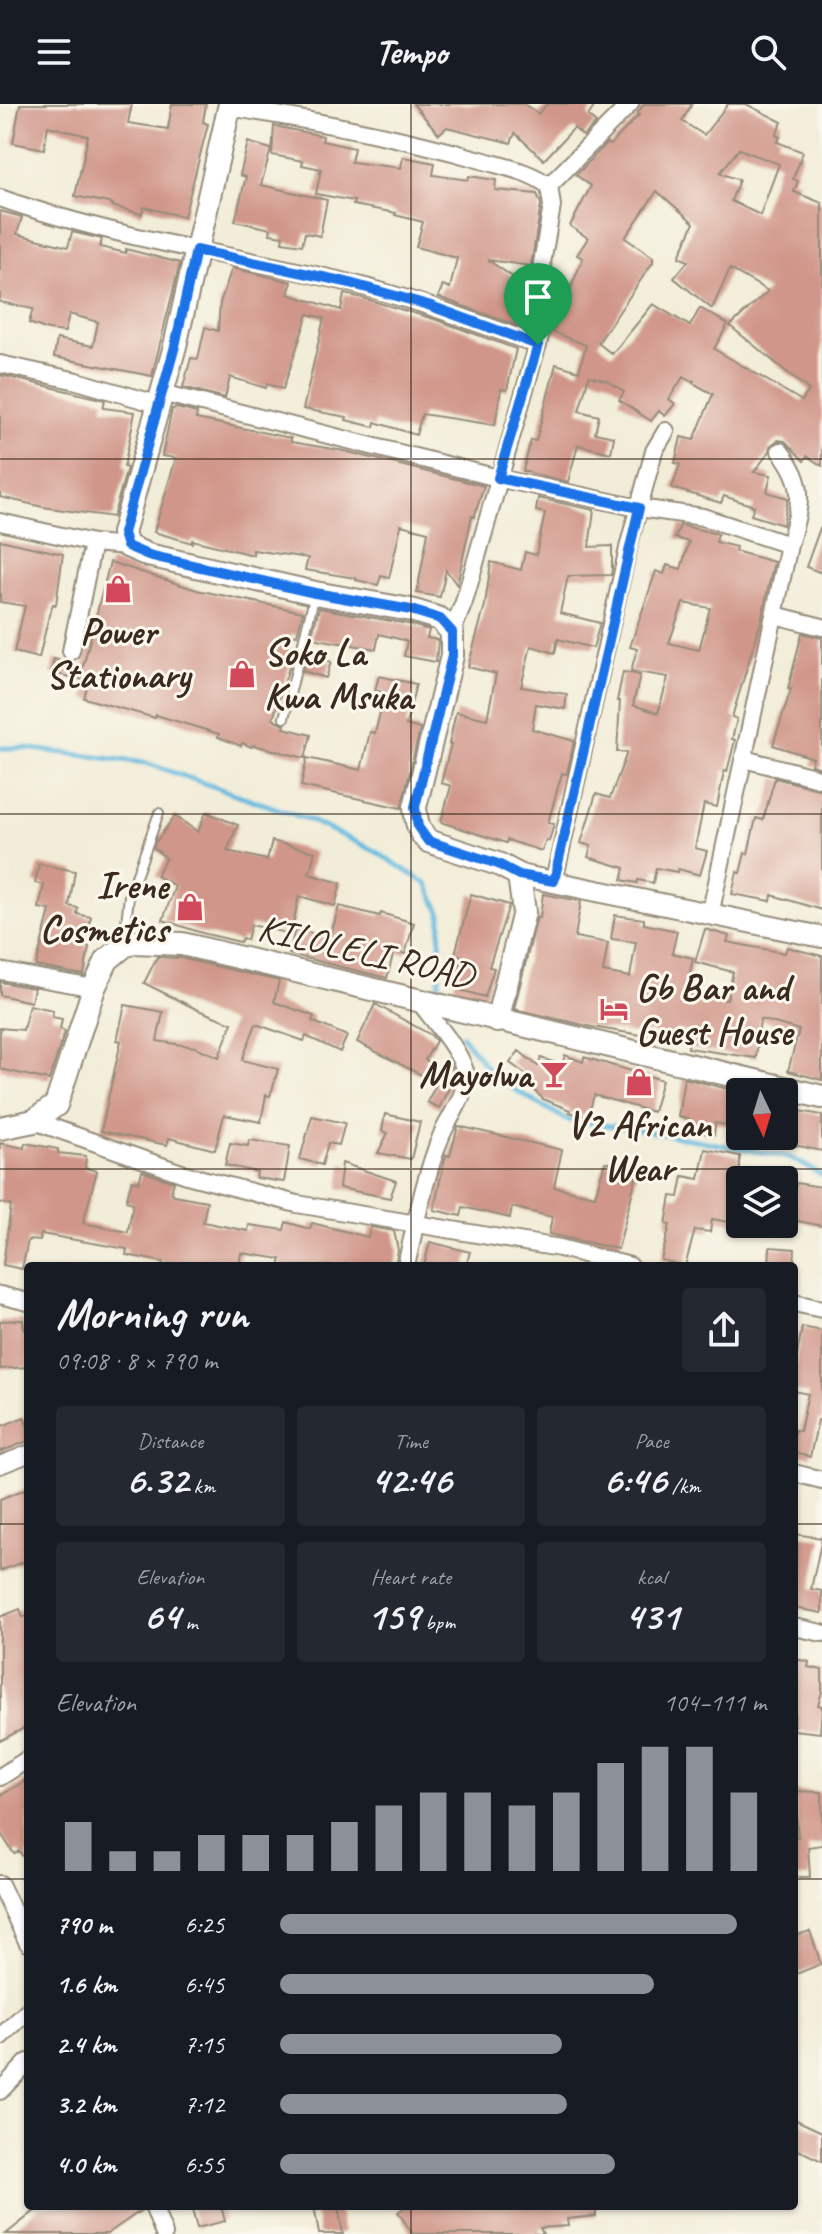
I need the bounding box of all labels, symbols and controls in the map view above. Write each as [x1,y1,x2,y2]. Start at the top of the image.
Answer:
text: Tempo [375,29,447,75]
icon: menu [32,30,76,74]
icon: search [746,30,790,74]
pin [504,263,572,345]
icon: arrive [516,275,560,319]
shop icon: Power Stationary [103,574,133,604]
place label: Power Stationary [46,608,193,699]
place label: Soko La Kwa Msuka [264,629,416,720]
shop icon: Soko La Kwa Msuka [227,659,257,689]
place label: Irene Cosmetics [40,862,172,953]
shop icon: Irene Cosmetics [175,892,205,922]
street label: KILOLELI ROAD [254,904,481,1000]
place label: Gb Bar and Guest House [636,964,795,1055]
hotel icon: Gb Bar and Guest House [599,994,629,1024]
place label: Mayolwa [419,1051,535,1098]
bar icon: Mayolwa [539,1059,569,1089]
shop icon: V2 African Wear [624,1067,654,1097]
north arrow [726,1078,798,1150]
map controls [726,1078,798,1238]
place label: V2 African Wear [567,1101,713,1192]
button: layers [726,1166,798,1238]
text: Morning run [56,1286,248,1341]
button: share [682,1288,766,1372]
text: 09:08 · 8 × 790 m [56,1344,217,1377]
text: Distance [138,1427,203,1455]
text: Time [394,1427,428,1455]
text: Pace [635,1427,669,1455]
text: 6.32 [126,1455,188,1505]
text: 42:46 [371,1455,451,1505]
text: 6:46 [603,1455,666,1505]
text: km [188,1472,215,1500]
text: /km [666,1472,701,1500]
text: Elevation [136,1563,204,1591]
text: Heart rate [371,1563,451,1591]
text: kcal [637,1563,666,1591]
text: 64 [143,1591,180,1641]
text: 159 [367,1591,420,1641]
text: 431 [625,1591,679,1641]
text: m [180,1608,198,1636]
text: bpm [420,1608,455,1636]
text: Elevation [56,1686,136,1719]
text: 104–111 m [663,1686,766,1719]
text: 790 m [56,1908,112,1941]
text: 6:25 [184,1908,224,1941]
text: 1.6 km [56,1968,117,2001]
text: 6:45 [184,1968,224,2001]
text: 2.4 km [56,2028,116,2061]
text: 7:15 [184,2028,224,2061]
text: 3.2 km [56,2088,116,2121]
text: 7:12 [184,2088,224,2121]
text: 4.0 km [56,2148,116,2181]
text: 6:55 [184,2148,224,2181]

